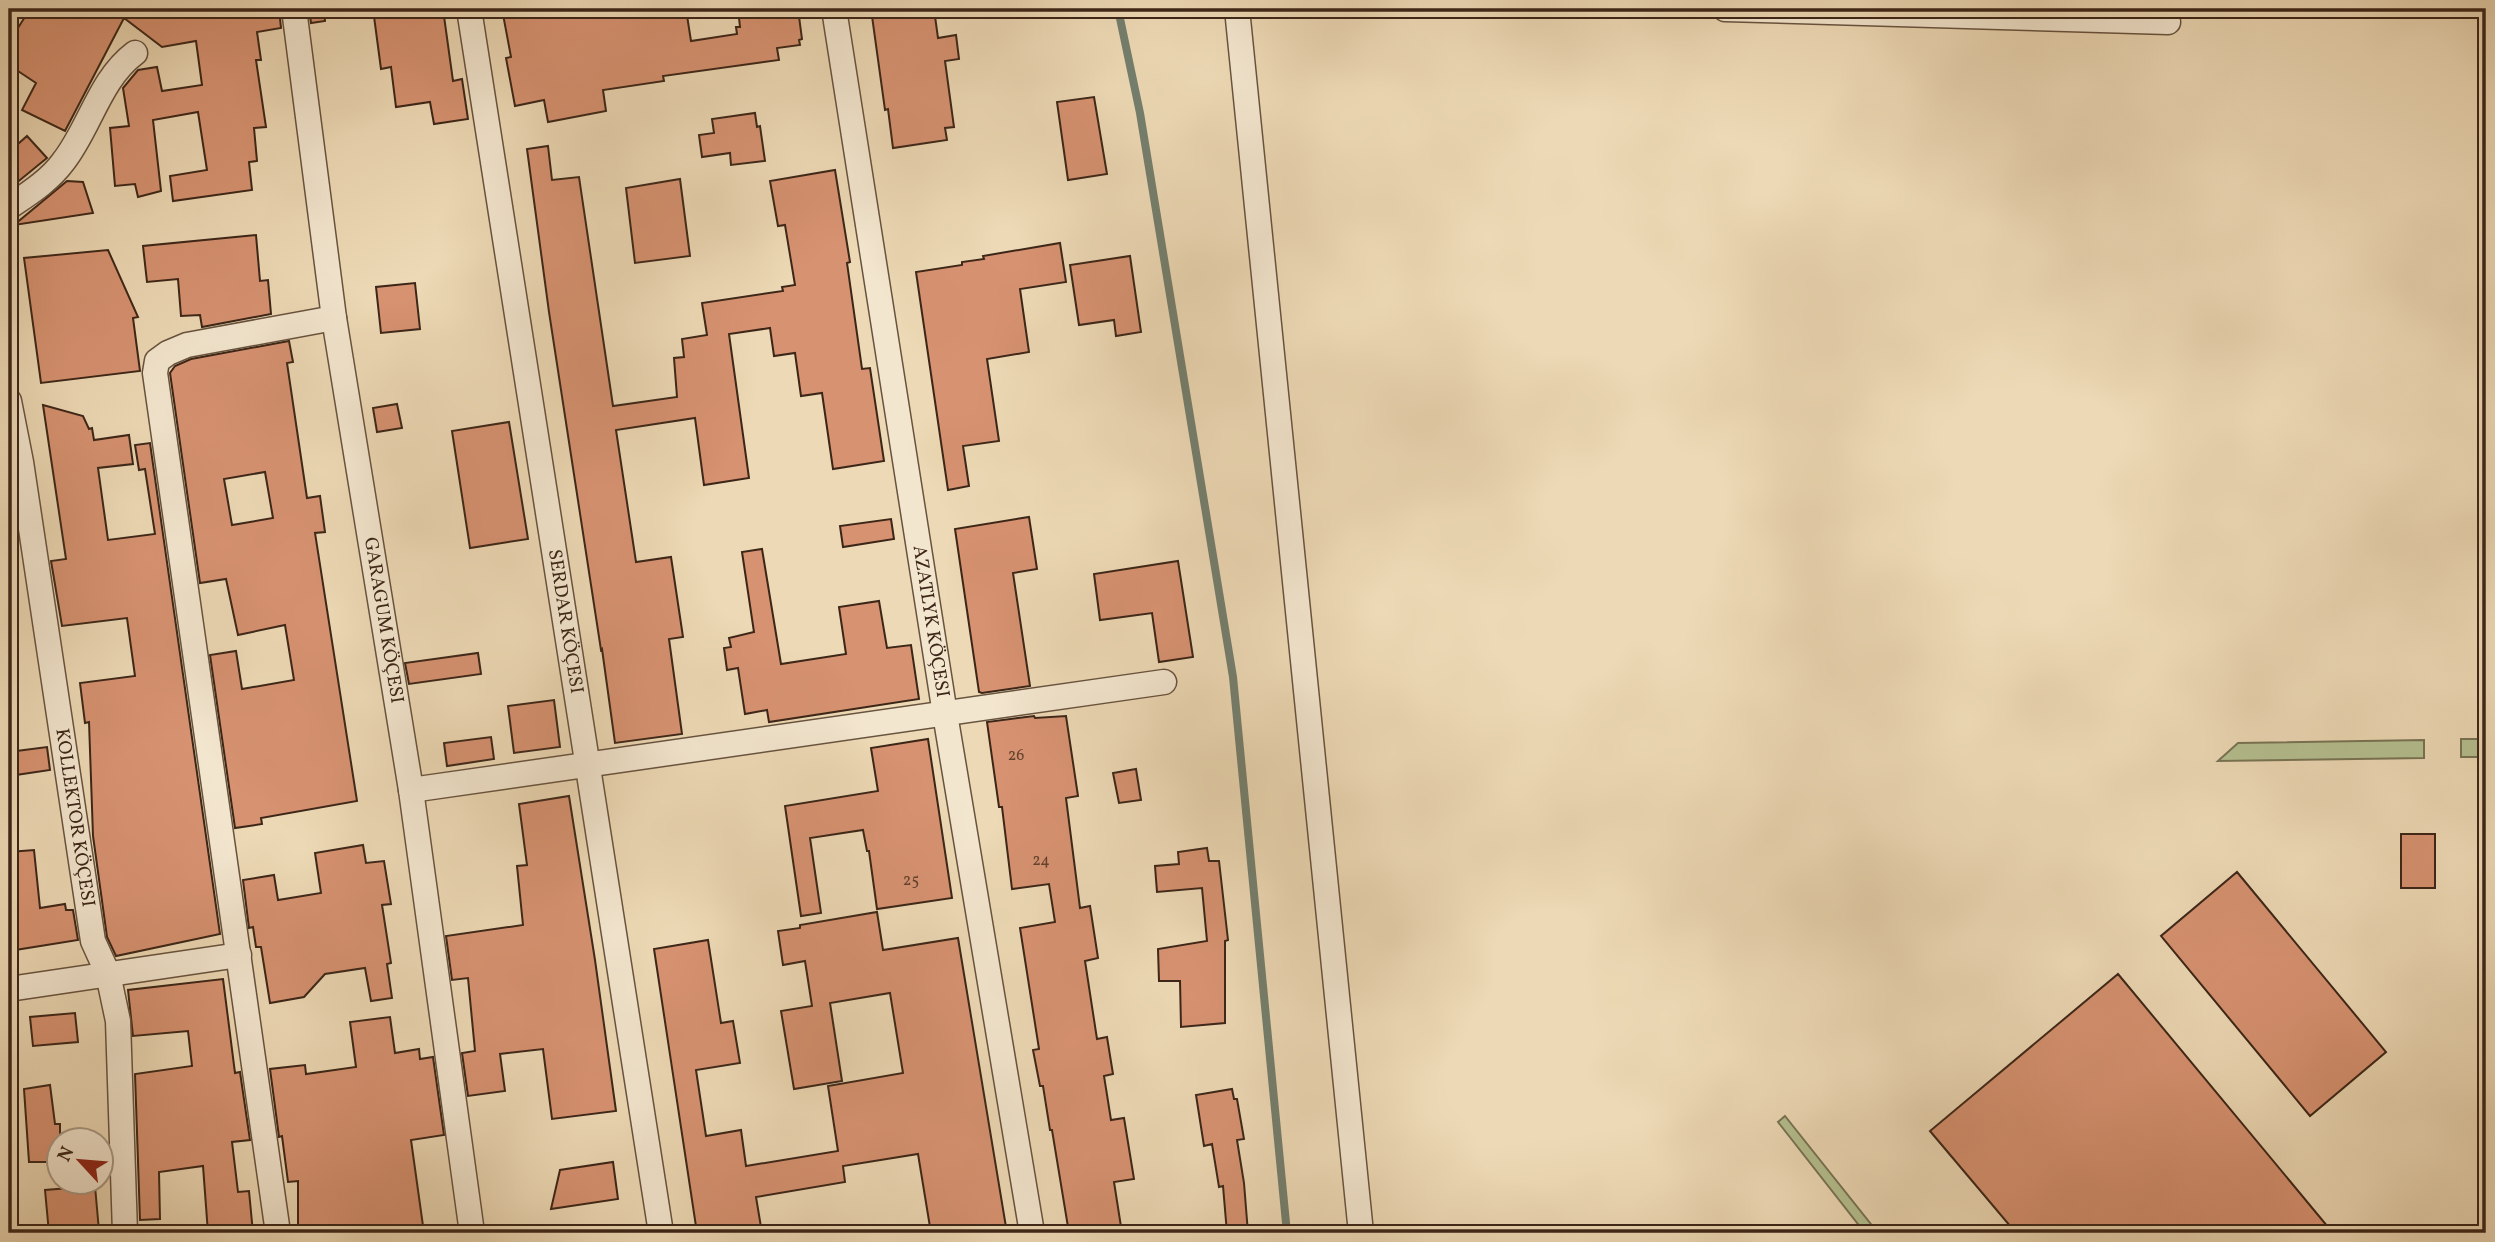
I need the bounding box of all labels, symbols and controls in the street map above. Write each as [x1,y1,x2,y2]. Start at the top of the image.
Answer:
street label: GARAGUM KÖÇESI [357,535,410,706]
street label: AZATLYK KÖÇESI [906,543,955,700]
street label: SERDAR KÖÇESI [541,547,589,696]
street label: KOLLEKTOR KÖÇESI [48,727,101,909]
house number: 26 [1008,745,1024,767]
house number: 24 [1032,850,1050,872]
house number: 25 [903,870,919,892]
north arrow [46,1126,116,1196]
text: N [52,1142,81,1166]

